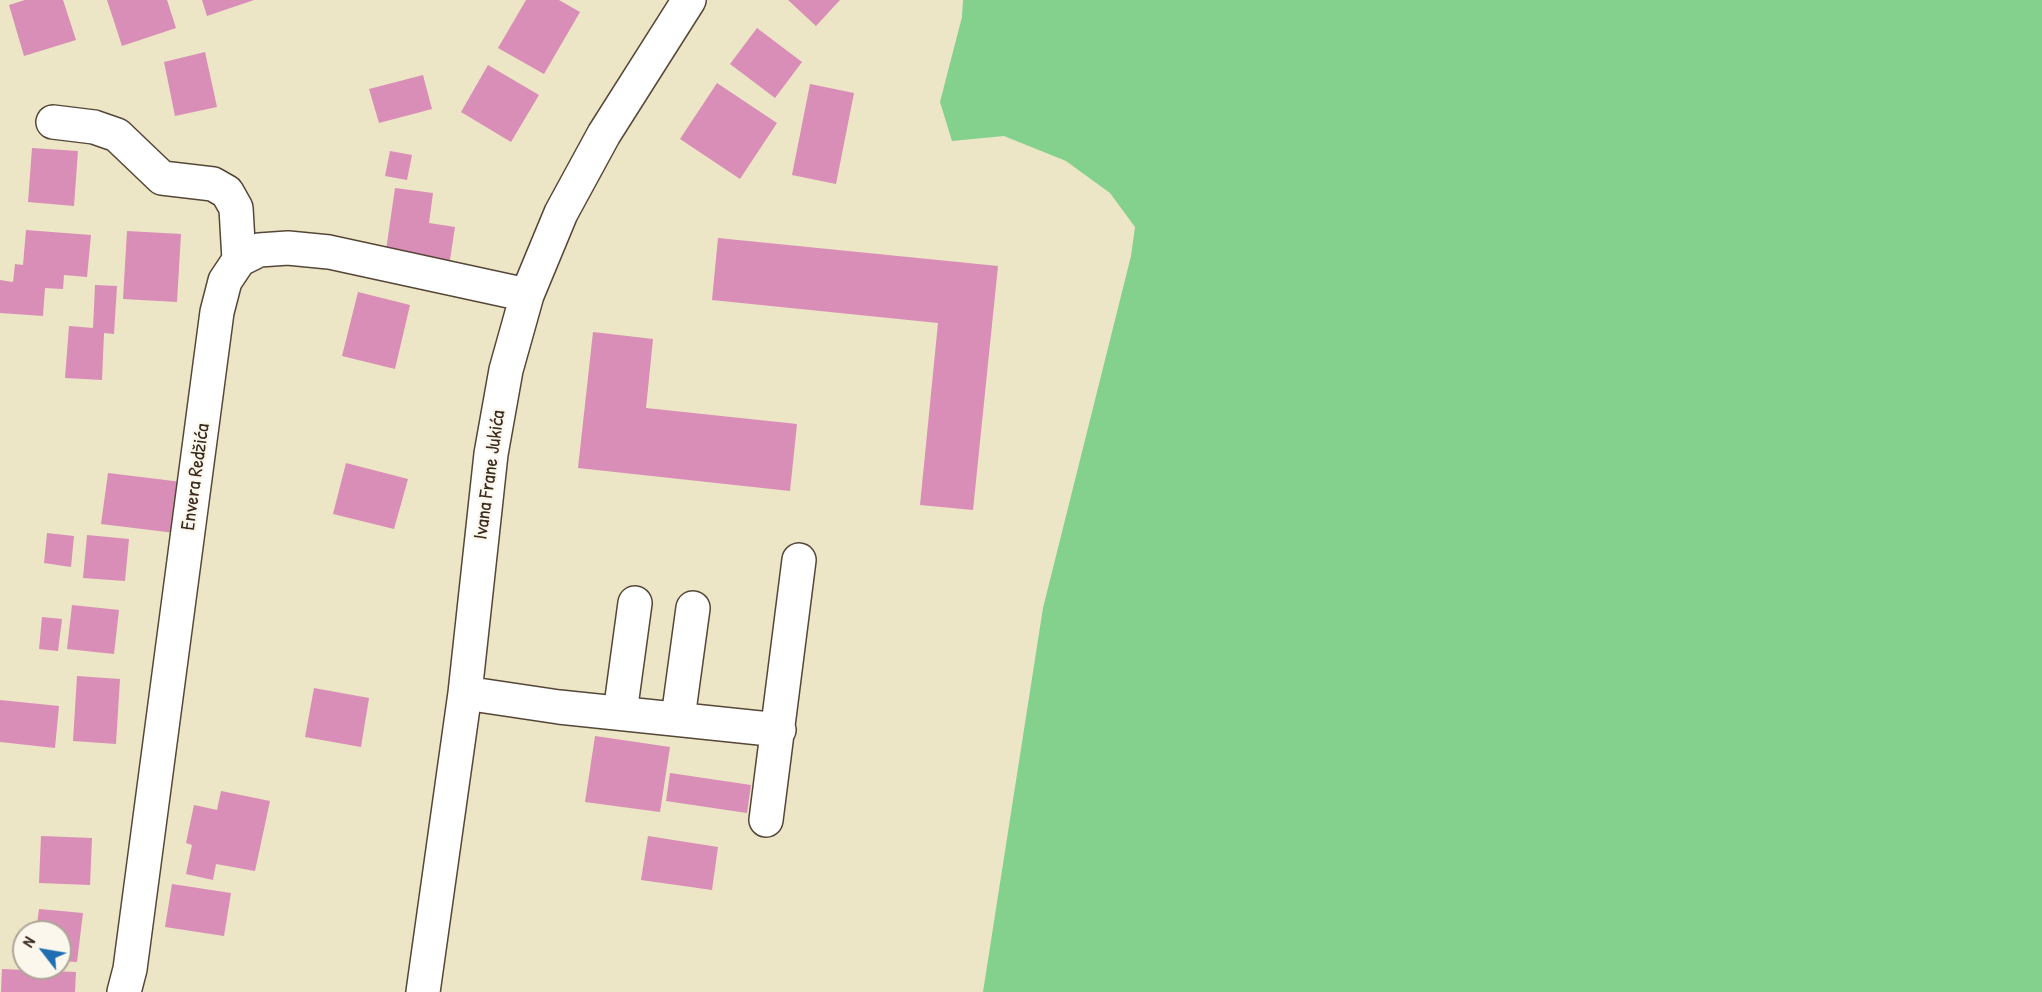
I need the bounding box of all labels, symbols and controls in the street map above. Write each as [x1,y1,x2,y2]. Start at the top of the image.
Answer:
street label: Ivana Frane Jukića [469,409,511,541]
street label: Envera Redžića [177,422,215,532]
north arrow [12,920,72,980]
text: N [17,932,40,951]

